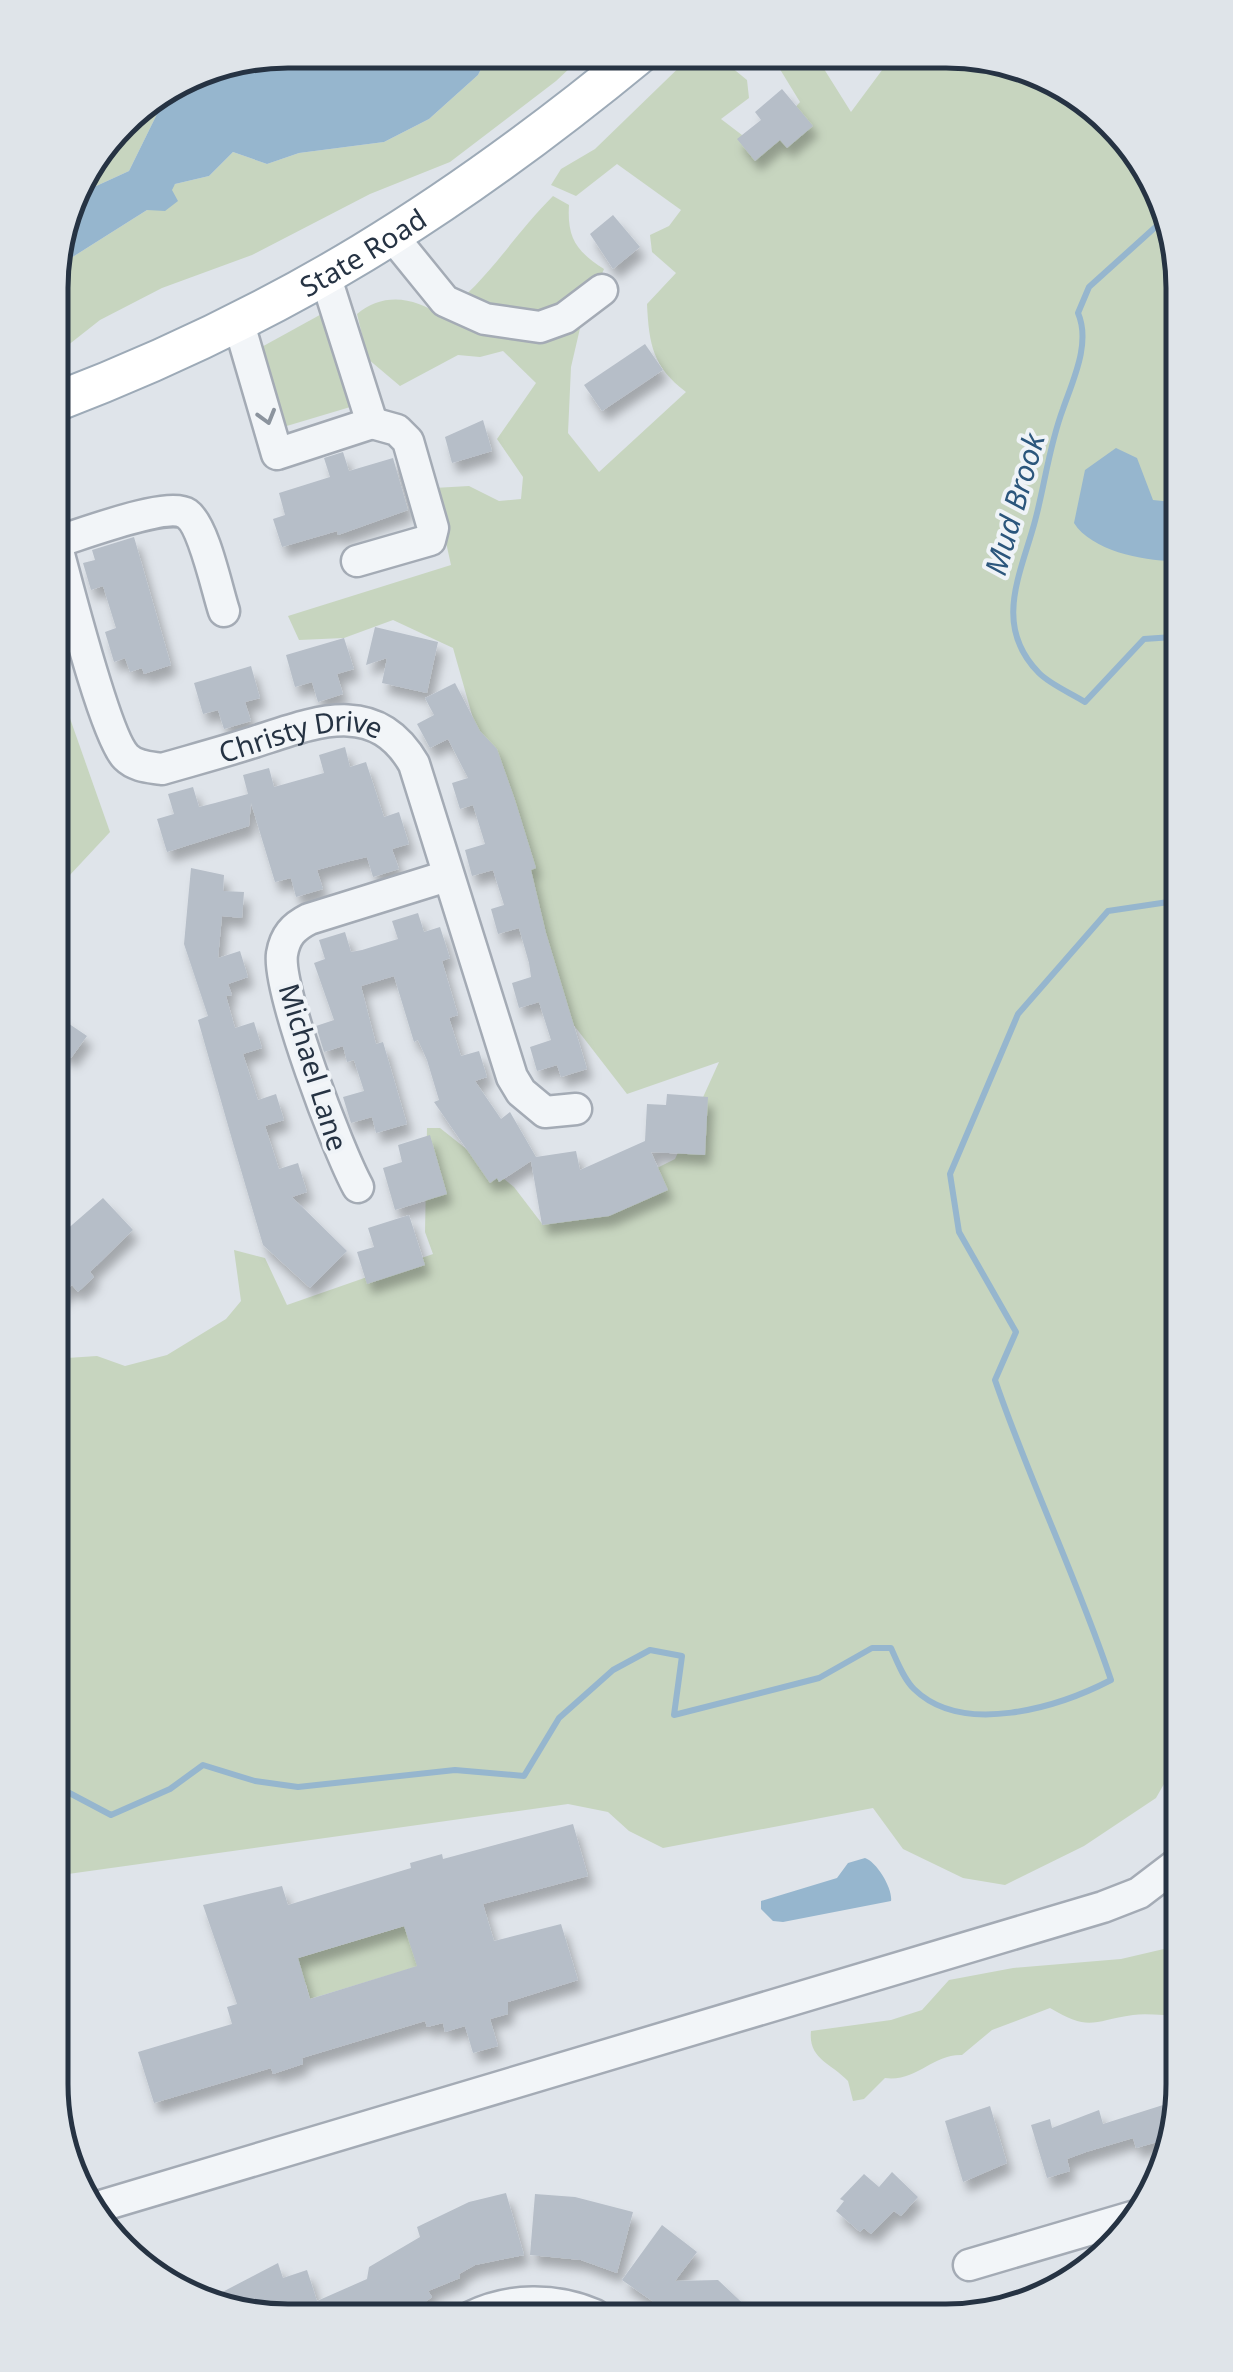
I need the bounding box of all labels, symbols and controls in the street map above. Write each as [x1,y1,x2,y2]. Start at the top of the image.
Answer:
street label: State Road [293,199,433,305]
one-way arrow [255,408,276,425]
water label: Mud Brook [974,427,1054,580]
street label: Christy Drive [214,701,389,771]
street label: Michael Lane [271,979,357,1155]

